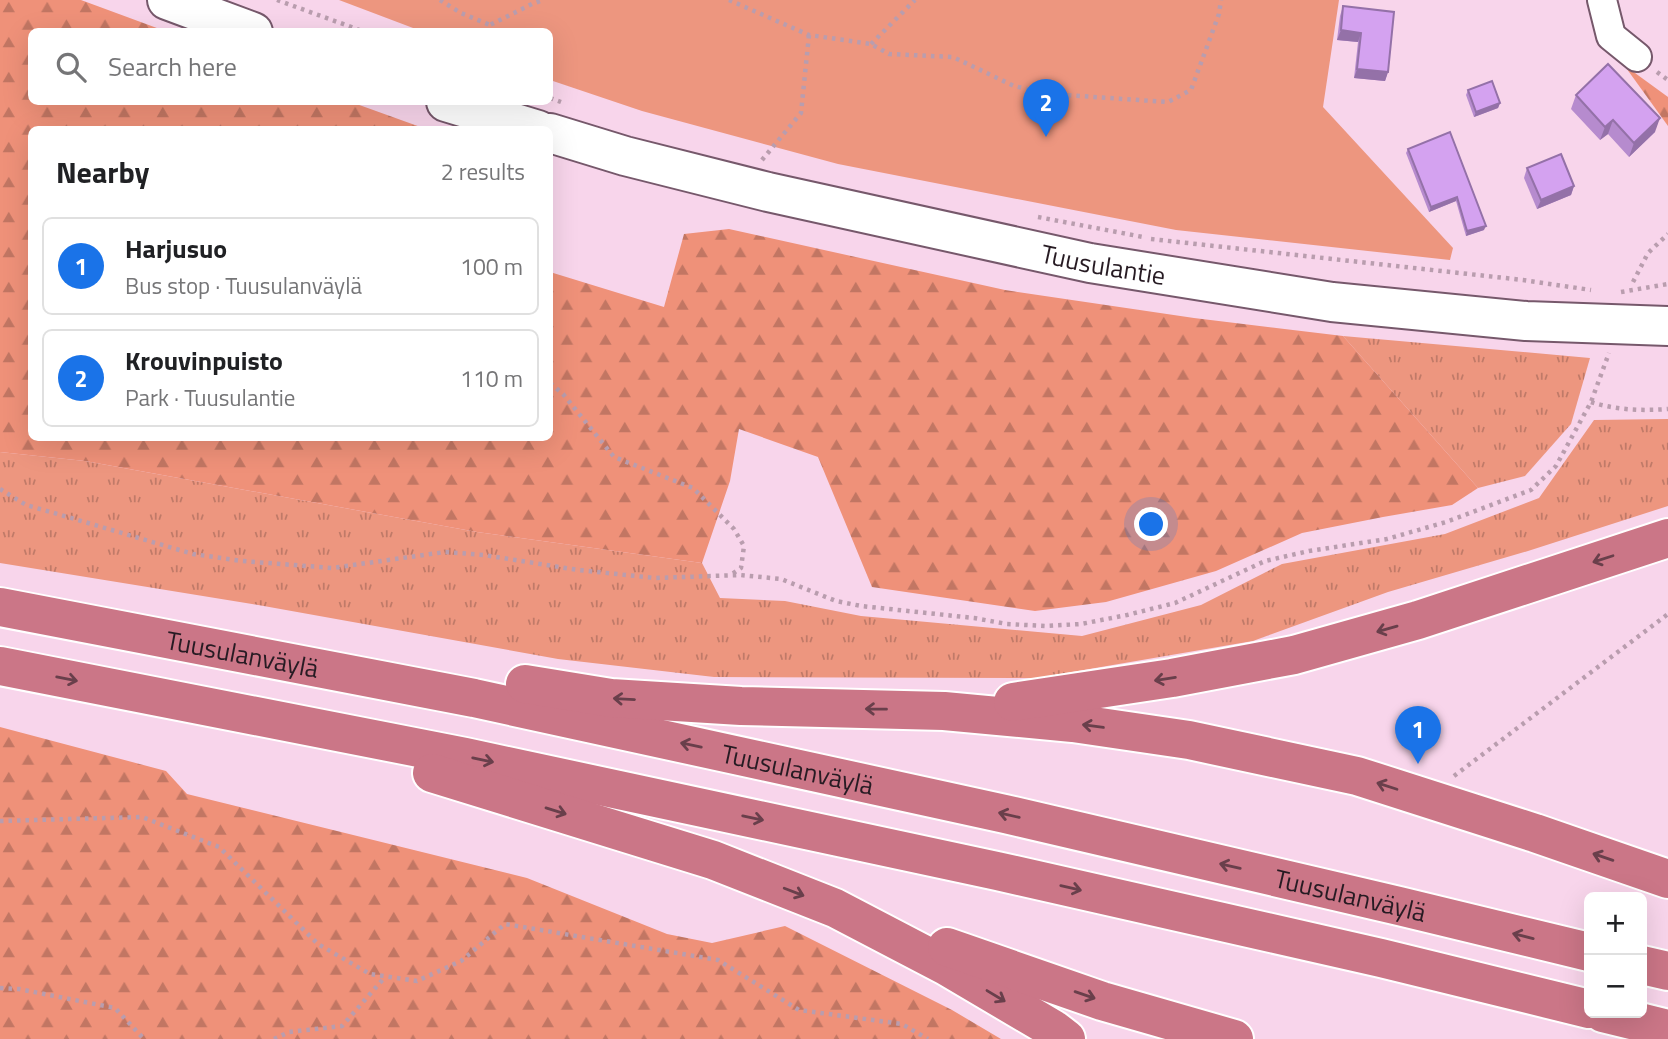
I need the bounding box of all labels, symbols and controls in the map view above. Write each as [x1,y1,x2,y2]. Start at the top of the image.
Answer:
search box [28,28,553,105]
text: Search here [108,47,237,86]
icon: search [52,48,90,86]
pin: 2 [1023,79,1069,137]
text: Nearby [56,149,149,195]
text: 2 results [441,154,525,189]
text: Harjusuo [125,229,227,268]
street label: Tuusulantie [1037,233,1168,294]
text: 1 [75,249,87,284]
text: 100 m [460,249,523,284]
text: Bus stop · Tuusulanväylä [125,268,362,303]
text: Krouvinpuisto [125,341,283,380]
text: 2 [75,361,87,396]
text: 110 m [460,361,523,396]
text: Park · Tuusulantie [125,380,295,415]
your location [1134,507,1168,541]
one-way arrow [1592,553,1614,566]
street label: Tuusulanväylä [163,620,322,687]
one-way arrow [1376,623,1398,636]
one-way arrow [55,673,78,686]
one-way arrow [1154,673,1177,686]
one-way arrow [613,692,636,705]
one-way arrow [865,702,888,716]
pin: 1 [1395,706,1441,764]
one-way arrow [1082,719,1104,732]
street label: Tuusulanväylä [718,733,877,804]
one-way arrow [680,738,703,751]
one-way arrow [471,754,494,768]
one-way arrow [1377,779,1399,791]
one-way arrow [544,806,566,818]
one-way arrow [998,807,1021,821]
one-way arrow [741,812,764,826]
one-way arrow [1593,849,1615,862]
street label: Tuusulanväylä [1271,858,1430,931]
one-way arrow [1219,859,1242,872]
one-way arrow [1059,881,1082,895]
one-way arrow [783,887,805,900]
map controls [1584,892,1647,1018]
button: + [1584,892,1647,955]
one-way arrow [1512,929,1535,942]
button: − [1584,955,1647,1018]
one-way arrow [986,989,1006,1003]
one-way arrow [1074,989,1096,1002]

